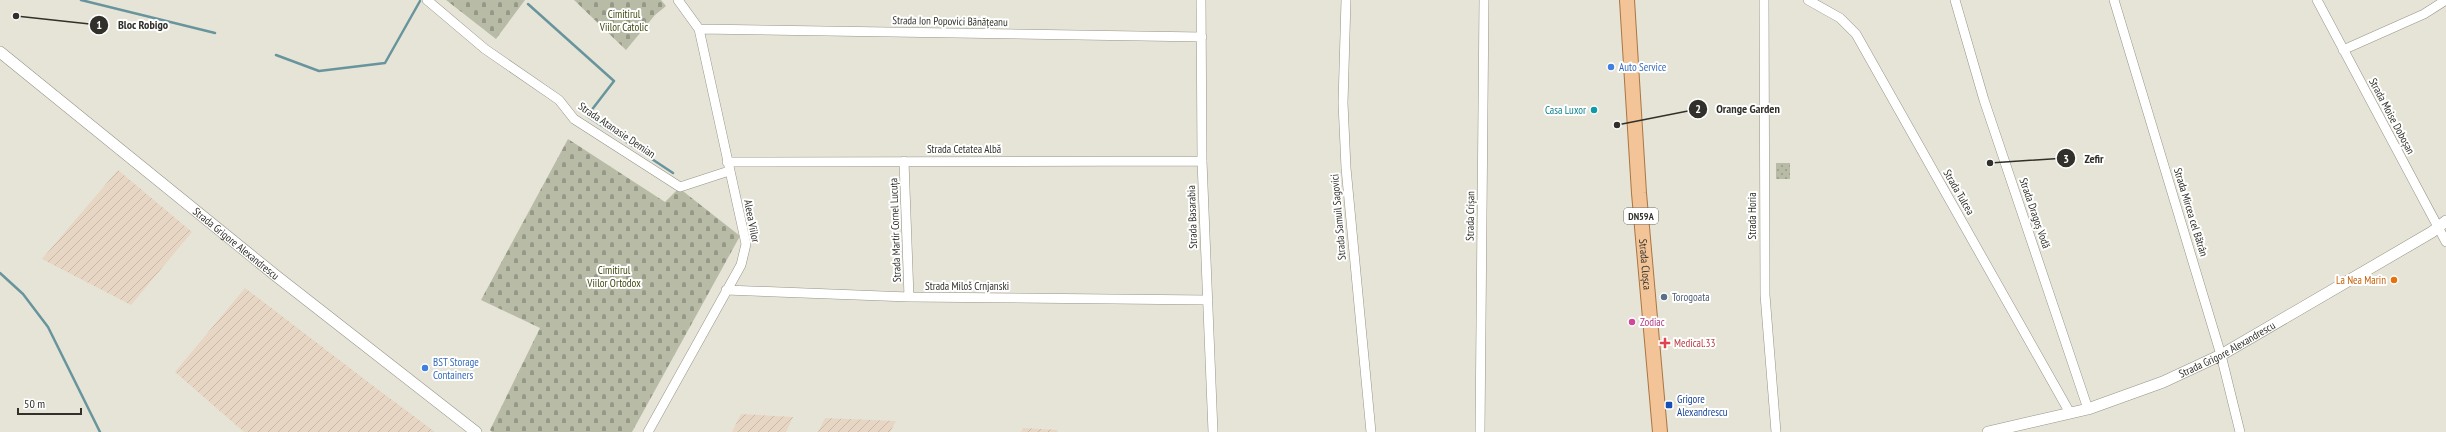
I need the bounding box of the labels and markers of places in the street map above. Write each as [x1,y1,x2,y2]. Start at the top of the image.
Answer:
callout: Bloc Robigo [89,13,176,37]
place label: Auto Service [1619,60,1667,74]
marker: Auto Service [1606,62,1616,72]
callout: Orange Garden [1688,97,1788,121]
place label: Casa Luxor [1545,103,1586,117]
marker: Casa Luxor [1589,105,1599,115]
callout: Zefir [2056,146,2111,170]
place label: La Nea Marin [2336,273,2386,287]
marker: La Nea Marin [2389,275,2399,285]
place label: Torogoata [1672,290,1710,304]
marker: Torogoata [1659,292,1669,302]
place label: Zodiac [1640,315,1665,329]
marker: Zodiac [1627,317,1637,327]
place label: Medical.33 [1674,336,1715,350]
marker: Medical.33 [1659,337,1671,349]
place label: BST Storage Containers [433,355,479,382]
marker: BST Storage Containers [420,363,430,373]
place label: Grigore Alexandrescu [1677,392,1728,419]
marker: Grigore Alexandrescu [1664,400,1674,410]

